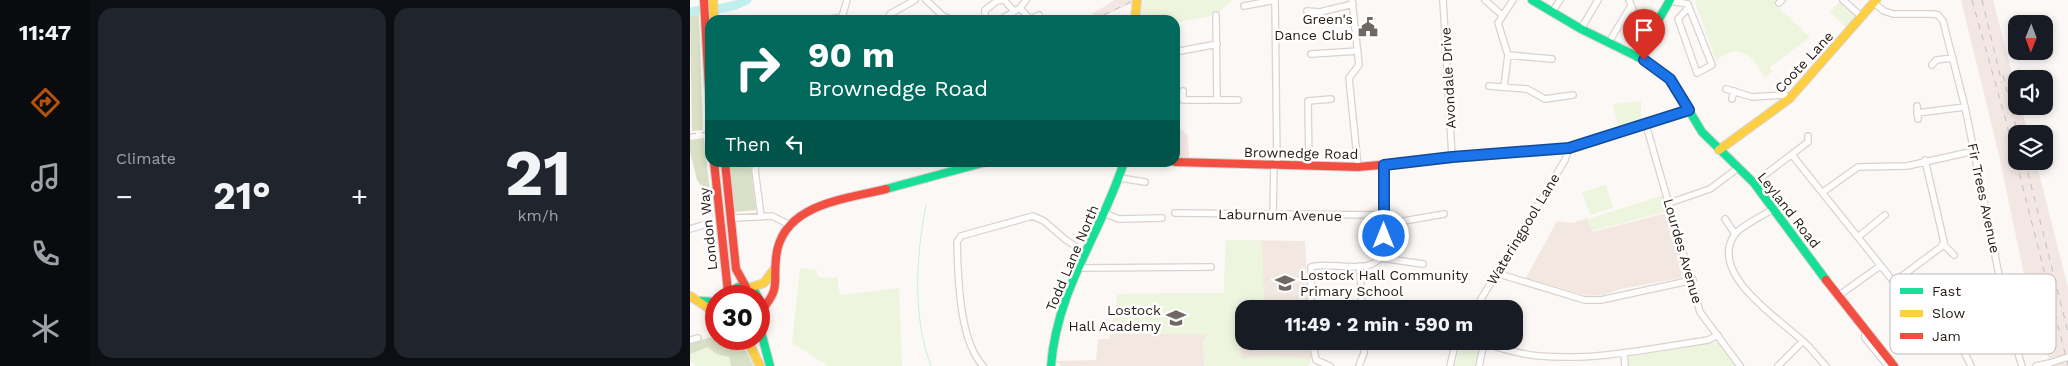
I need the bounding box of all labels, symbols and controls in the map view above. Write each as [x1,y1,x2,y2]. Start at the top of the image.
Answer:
pin [1623,9,1665,60]
place label: Green's Dance Club [1274,11,1353,43]
north arrow [2008,15,2052,60]
map controls [2008,15,2053,170]
public building icon: Green's Dance Club [1357,16,1379,38]
icon: arrive [1630,16,1658,44]
text: 11:47 [19,20,71,45]
street label: Avondale Drive [1437,27,1459,129]
street label: Coote Lane [1772,28,1836,96]
text: 90 m [808,34,895,76]
icon: right [725,35,790,100]
button: sound [2008,70,2053,115]
text: Brownedge Road [808,76,988,101]
icon: directions [28,85,63,120]
button: layers [2008,125,2053,170]
icon: left [781,130,809,158]
text: Then [725,133,771,156]
text: 21 [505,135,571,211]
street label: Fir Trees Avenue [1965,141,2003,255]
street label: Brownedge Road [1244,144,1358,162]
text: Climate [116,149,176,168]
icon: music [28,160,63,195]
street label: Leyland Road [1754,169,1824,251]
street label: Wateringpool Lane [1483,170,1563,288]
text: 21° [213,174,271,218]
text: − [116,180,133,213]
text: + [351,180,368,213]
street label: London Way [696,186,720,271]
street label: Lourdes Avenue [1660,197,1706,305]
street label: Todd Lane North [1042,202,1102,314]
text: km/h [517,206,559,225]
street label: Laburnum Avenue [1218,206,1342,224]
position arrow [1357,209,1409,261]
icon: phone [28,236,63,271]
place label: Lostock Hall Community Primary School [1300,267,1469,299]
school or university icon: Lostock Hall Community Primary School [1274,272,1296,294]
legend [1890,274,2056,354]
text: Fast [1932,283,1961,299]
speed limit sign: 30 [705,285,770,350]
place label: Lostock Hall Academy [1068,302,1162,334]
text: Slow [1932,305,1965,321]
school or university icon: Lostock Hall Academy [1165,307,1187,329]
icon: climate [28,311,63,346]
text: 11:49 · 2 min · 590 m [1285,313,1473,336]
text: Jam [1932,328,1961,344]

